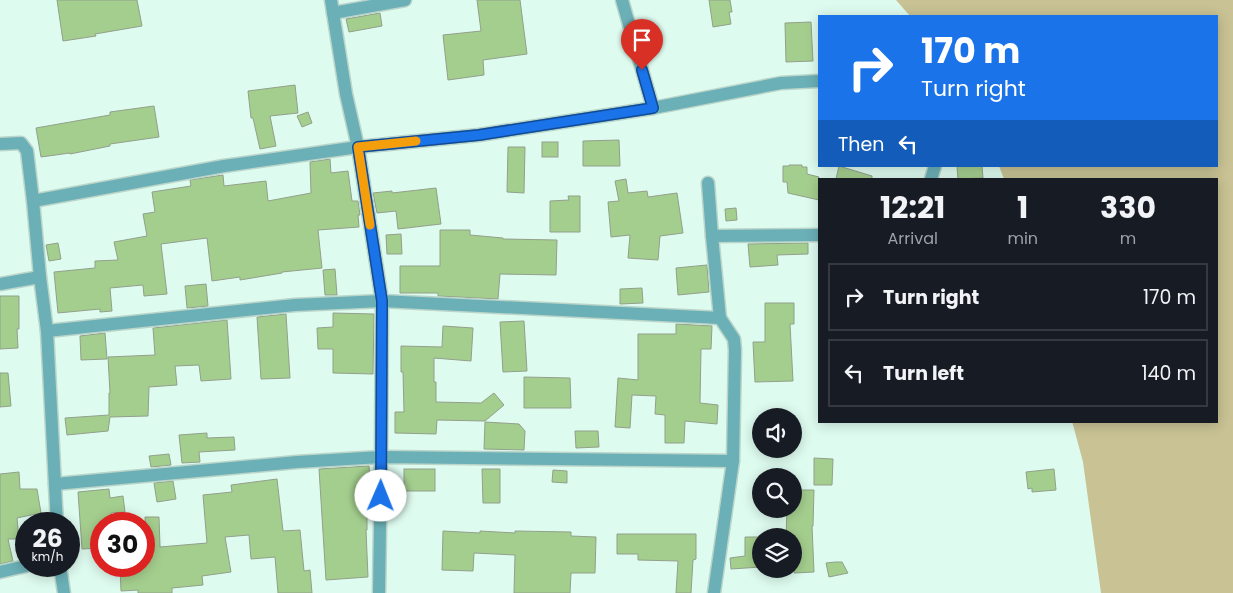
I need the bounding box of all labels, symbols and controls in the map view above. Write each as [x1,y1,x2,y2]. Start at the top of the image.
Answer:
pin [621,19,663,70]
icon: arrive [628,26,656,54]
text: 170 m [921,26,1020,75]
icon: right [838,35,903,100]
text: Turn right [921,73,1026,104]
icon: left [894,130,922,158]
text: Then [838,131,884,158]
text: 12:21 [880,186,945,229]
text: 1 [1017,186,1028,229]
text: 330 [1100,186,1156,229]
text: Arrival [888,227,938,250]
text: min [1007,227,1038,250]
text: m [1120,227,1136,250]
icon: right [840,283,868,311]
text: Turn right [883,284,979,311]
text: 170 m [1143,284,1196,311]
icon: left [840,359,868,387]
text: Turn left [883,360,964,387]
text: 140 m [1141,360,1196,387]
map controls [752,408,802,578]
button: sound [752,408,802,458]
button: search [752,468,802,518]
position arrow [354,469,406,521]
speed limit sign: 30 [90,512,155,577]
text: 26 [32,521,63,556]
button: layers [752,528,802,578]
text: km/h [32,548,63,565]

